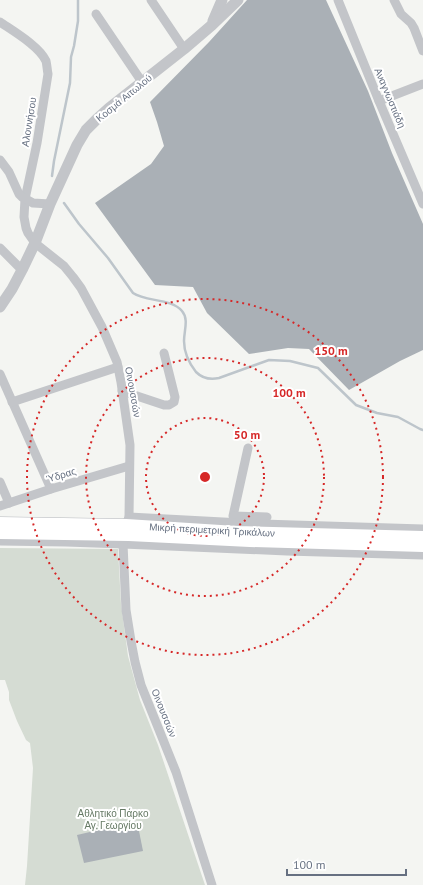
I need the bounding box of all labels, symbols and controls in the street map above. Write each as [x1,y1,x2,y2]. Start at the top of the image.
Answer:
street label: Αναγνωστιάδη [371,66,409,130]
street label: Κοσμά Αιτωλού [93,71,155,125]
street label: Αλοννήσου [19,96,39,148]
text: 150 m [314,343,348,358]
street label: Οινουσσών [122,366,144,418]
text: 100 m [272,385,306,400]
text: 50 m [234,427,260,442]
street label: Ύδρας [45,464,78,486]
centre of rings [198,470,212,484]
street label: Μικρή περιμετρική Τρικάλων [149,520,275,540]
street label: Οινουσσών [148,687,180,739]
park label: Αθλητικό Πάρκο Αγ. Γεωργίου [77,807,149,832]
scale bar [287,851,406,877]
text: 100 m [293,857,326,872]

